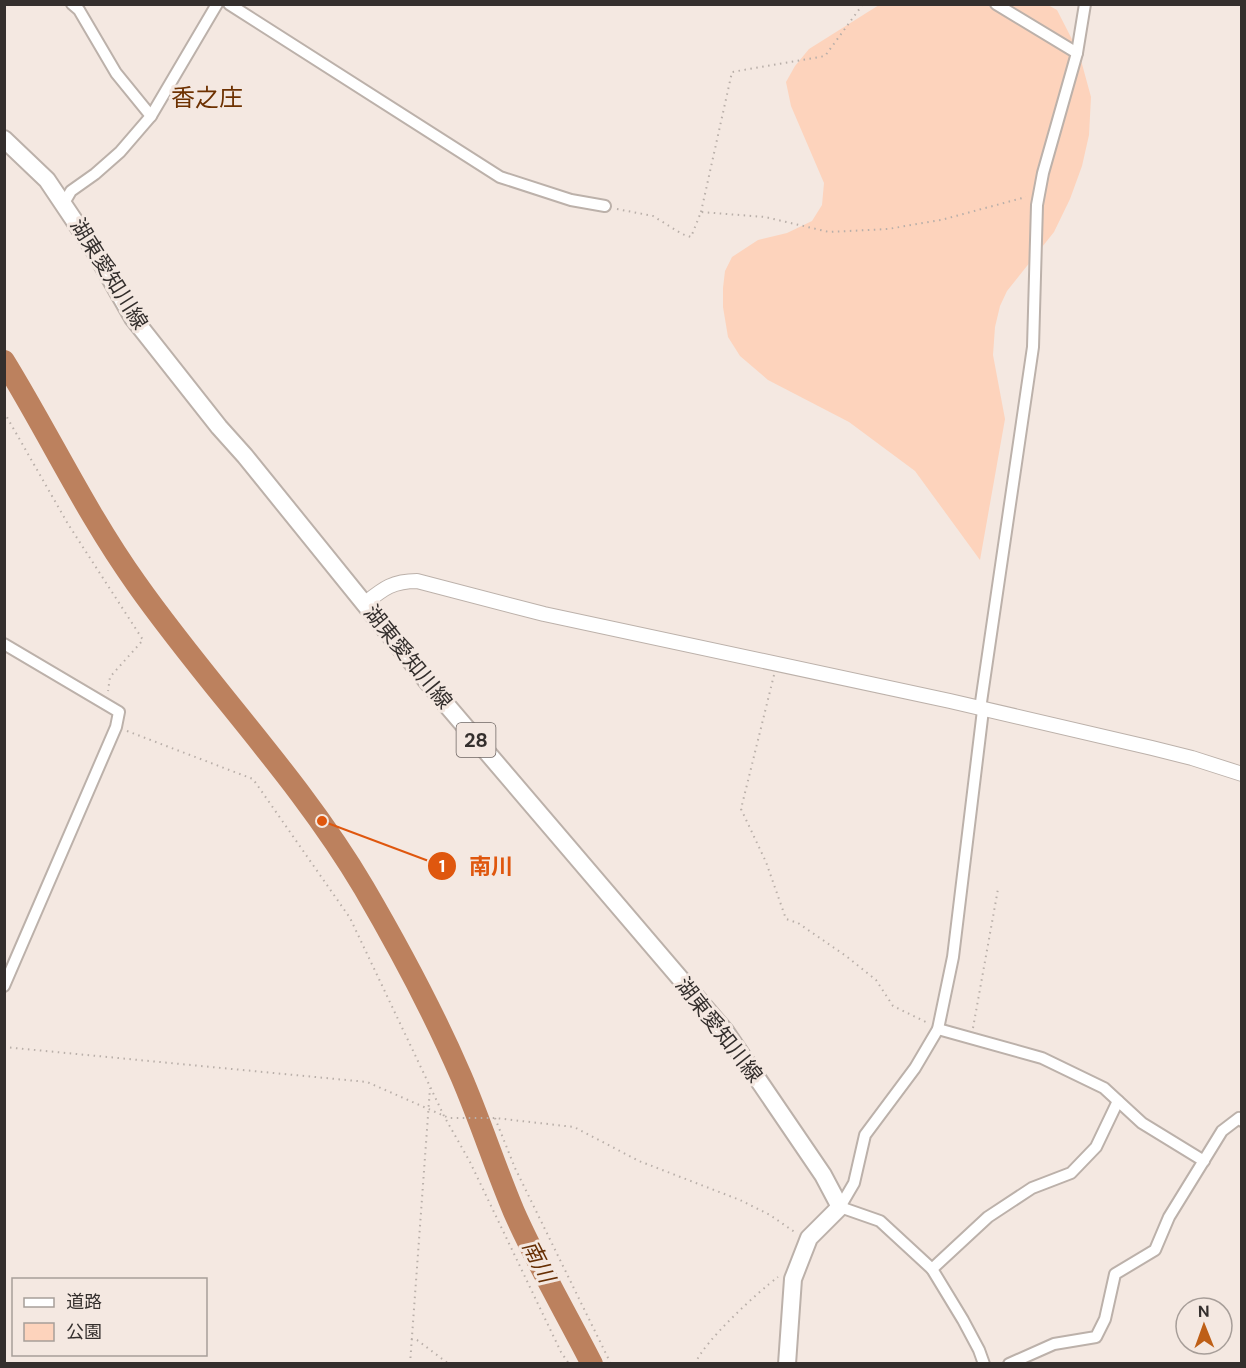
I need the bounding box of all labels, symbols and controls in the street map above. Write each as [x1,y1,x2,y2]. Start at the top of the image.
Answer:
district label: 香之庄 [171,82,243,113]
street label: 湖東愛知川線 [64,213,154,335]
street label: 湖東愛知川線 [357,599,459,715]
road number: 28 [456,723,496,757]
callout: 南川 [427,846,525,886]
text: 南川 [469,852,513,881]
text: 1 [439,854,445,878]
street label: 湖東愛知川線 [669,972,769,1088]
water label: 南川 [516,1235,562,1289]
legend [12,1278,207,1356]
text: 道路 [66,1290,102,1314]
north arrow [1174,1296,1234,1356]
text: N [1198,1301,1210,1322]
text: 公園 [66,1320,102,1344]

